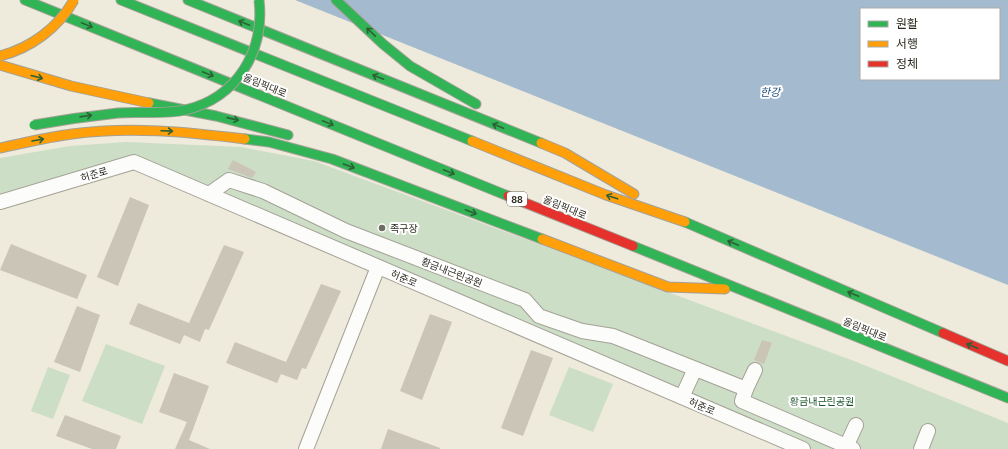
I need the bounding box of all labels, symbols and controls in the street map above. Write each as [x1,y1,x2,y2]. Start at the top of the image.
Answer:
legend [860,8,1000,80]
text: 원활 [896,16,918,31]
one-way arrow [239,19,251,26]
one-way arrow [81,22,93,30]
one-way arrow [366,28,376,37]
text: 서행 [896,36,918,51]
text: 정체 [896,56,918,71]
one-way arrow [201,71,213,78]
street label: 올림픽대로 [241,71,289,99]
one-way arrow [31,73,44,81]
one-way arrow [372,73,384,81]
water label: 한강 [760,85,782,99]
one-way arrow [79,112,92,120]
one-way arrow [226,116,239,124]
one-way arrow [322,119,334,127]
one-way arrow [493,122,505,130]
one-way arrow [160,127,173,135]
one-way arrow [31,136,44,144]
one-way arrow [343,162,355,170]
street label: 허준로 [79,164,109,184]
one-way arrow [442,168,454,176]
road number: 88 [507,192,527,206]
one-way arrow [606,192,618,200]
street label: 올림픽대로 [541,193,589,221]
one-way arrow [464,208,476,216]
place label: 족구장 [390,222,418,234]
marker: 족구장 [377,223,387,233]
one-way arrow [728,239,740,246]
street label: 황금내근린공원 [420,255,484,289]
street label: 허준로 [389,267,419,289]
one-way arrow [847,290,859,298]
street label: 올림픽대로 [841,315,889,343]
one-way arrow [967,342,979,349]
street label: 허준로 [687,395,717,417]
park label: 황금내근린공원 [790,395,854,407]

